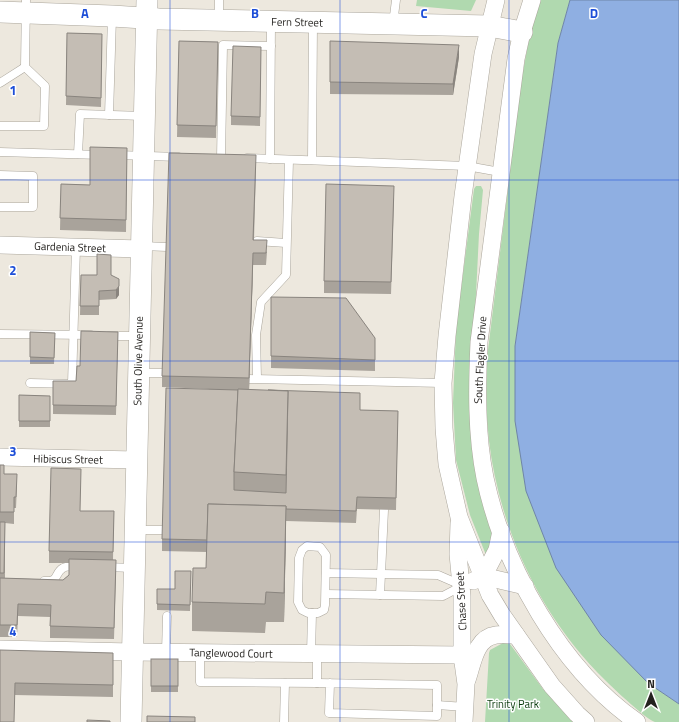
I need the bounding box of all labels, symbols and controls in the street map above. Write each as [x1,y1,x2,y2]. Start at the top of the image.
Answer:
text: A [81,3,89,23]
text: B [251,3,259,23]
text: C [420,3,428,23]
text: D [590,3,598,23]
street label: Fern Street [271,14,323,30]
text: 1 [9,80,17,100]
street label: Gardenia Street [34,238,106,256]
text: 2 [9,260,17,280]
street label: South Flagler Drive [470,315,490,404]
street label: South Olive Avenue [129,316,147,406]
text: 3 [9,441,17,461]
street label: Hibiscus Street [33,450,103,468]
street label: Chase Street [451,571,471,631]
text: 4 [9,621,17,641]
street label: Tanglewood Court [189,644,273,662]
north arrow [631,674,671,714]
text: N [647,676,655,692]
park label: Trinity Park [487,696,540,712]

